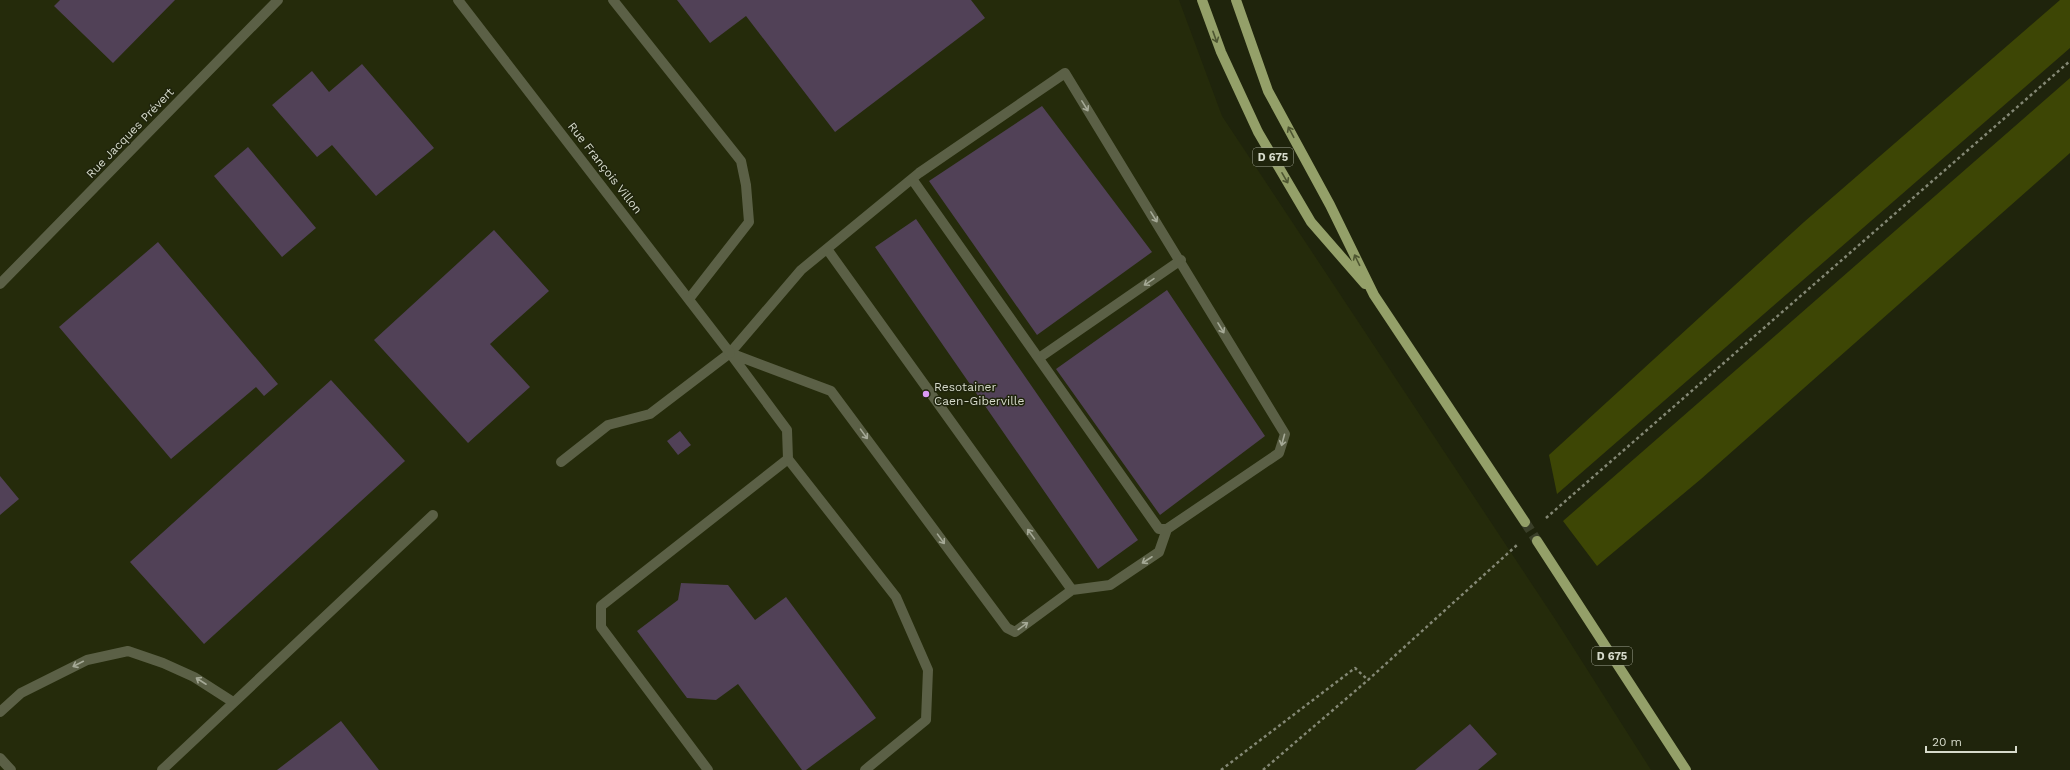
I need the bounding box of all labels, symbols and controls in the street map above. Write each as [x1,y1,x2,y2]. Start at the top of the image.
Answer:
one-way arrow [1212,30,1220,42]
street label: Rue Jacques Prévert [83,85,177,181]
one-way arrow [1082,100,1090,112]
street label: Rue François Villon [565,120,645,216]
one-way arrow [1286,126,1294,138]
road number: D 675 [1253,148,1293,166]
one-way arrow [1282,172,1290,184]
one-way arrow [1149,211,1158,222]
one-way arrow [1353,254,1360,266]
one-way arrow [1143,278,1154,286]
one-way arrow [1218,322,1226,334]
place label: Resotainer Caen-Giberville [934,380,1024,408]
marker: Resotainer Caen-Giberville [921,389,931,399]
one-way arrow [860,429,868,440]
one-way arrow [1279,433,1286,446]
one-way arrow [1027,528,1036,539]
one-way arrow [937,533,945,544]
one-way arrow [1141,557,1153,565]
one-way arrow [1018,622,1029,630]
road number: D 675 [1592,647,1632,665]
one-way arrow [73,661,85,668]
one-way arrow [195,676,206,685]
scale bar [1926,728,2016,754]
text: 20 m [1932,735,1962,749]

